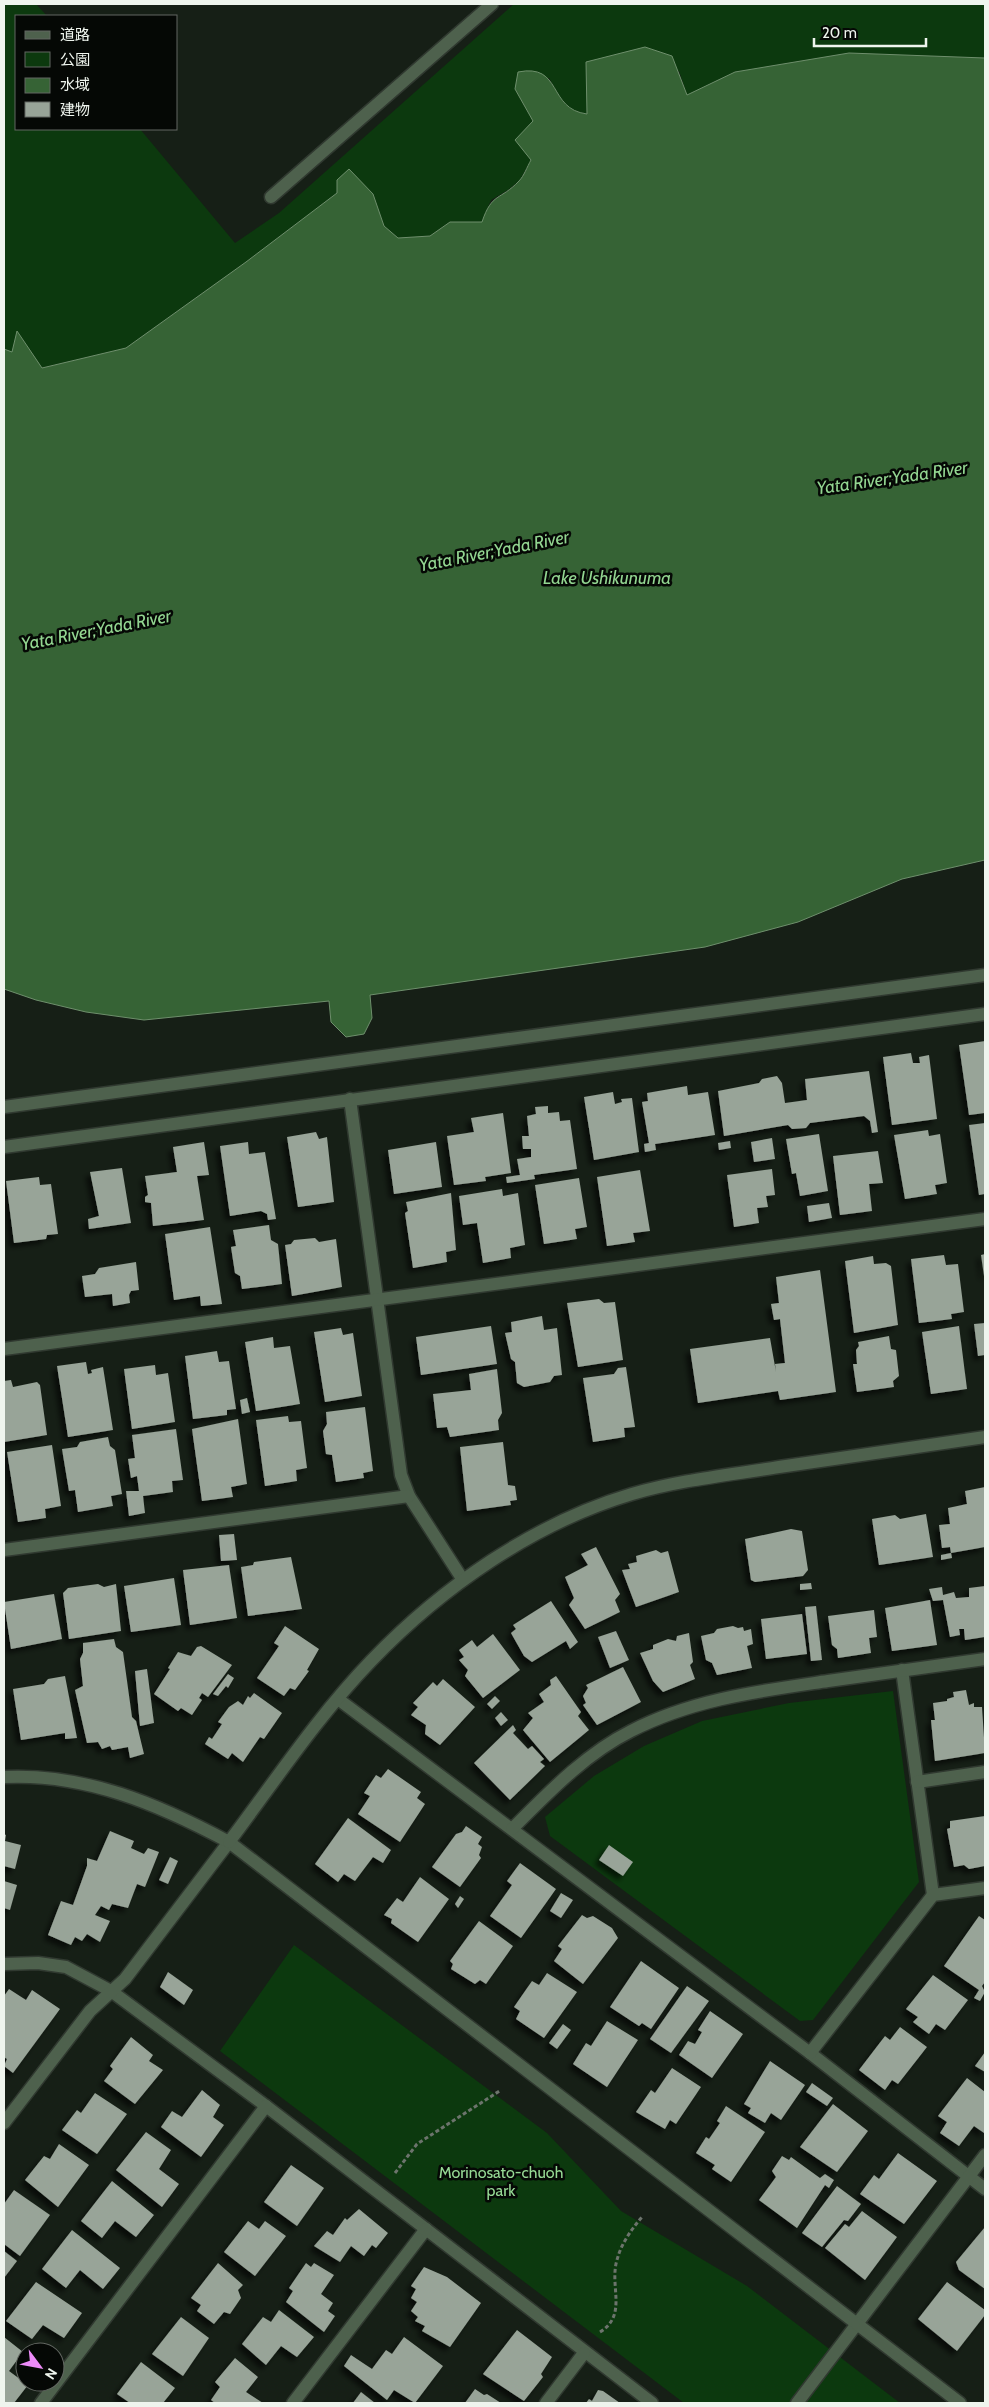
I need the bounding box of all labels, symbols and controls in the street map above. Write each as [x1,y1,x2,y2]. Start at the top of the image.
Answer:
legend [15,15,178,130]
scale bar [814,15,926,47]
text: 20 m [822,24,857,42]
text: 道路 [60,26,90,44]
text: 公園 [60,51,90,69]
text: 水域 [60,76,90,94]
text: 建物 [60,101,90,119]
water label: Yata River;Yada River [815,456,970,499]
water label: Yata River;Yada River [417,525,572,576]
water label: Lake Ushikunuma [543,567,671,589]
water label: Yata River;Yada River [19,604,174,655]
park label: Morinosato-chuoh park [439,2163,563,2200]
north arrow [15,2342,65,2392]
text: N [41,2365,61,2383]

